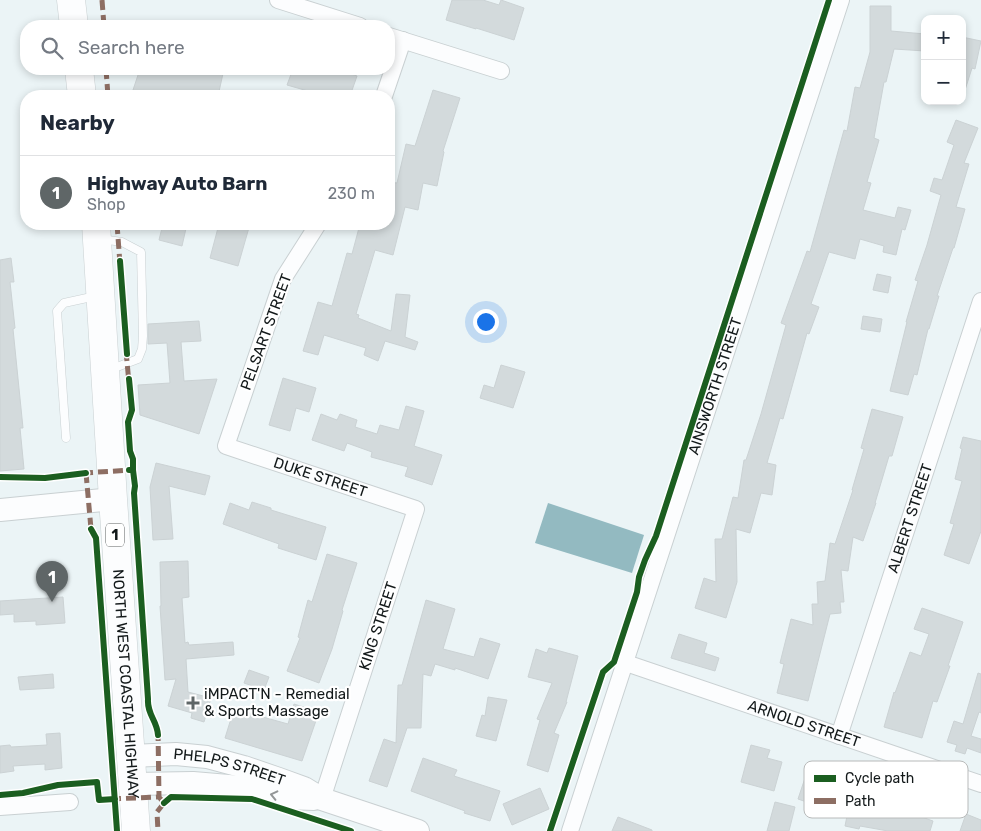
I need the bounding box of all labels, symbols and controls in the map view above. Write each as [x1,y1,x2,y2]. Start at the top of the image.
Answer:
map controls [921,15,966,105]
button: + [921,15,966,60]
search box [20,20,395,75]
icon: search [38,34,66,62]
text: Search here [78,36,185,59]
button: − [921,60,966,105]
text: Nearby [40,110,115,135]
text: Highway Auto Barn [87,172,267,195]
text: 1 [52,184,60,203]
text: 230 m [328,184,375,203]
text: Shop [87,195,125,214]
street label: PELSART STREET [237,271,296,393]
your location [473,309,499,335]
street label: AINSWORTH STREET [684,315,746,457]
street label: DUKE STREET [271,453,370,501]
street label: ALBERT STREET [884,461,936,575]
road number: 1 [106,524,124,546]
pin: 1 [36,561,68,602]
street label: NORTH WEST COASTAL HIGHWAY [109,569,143,800]
street label: KING STREET [355,579,401,673]
place label: iMPACT'N - Remedial & Sports Massage [204,685,350,720]
marker: iMPACT'N - Remedial & Sports Massage [186,696,200,710]
street label: ARNOLD STREET [745,696,863,751]
street label: PHELPS STREET [173,745,288,790]
legend [804,761,968,818]
text: Cycle path [845,770,914,787]
one-way arrow [269,790,278,801]
text: Path [845,793,876,810]

